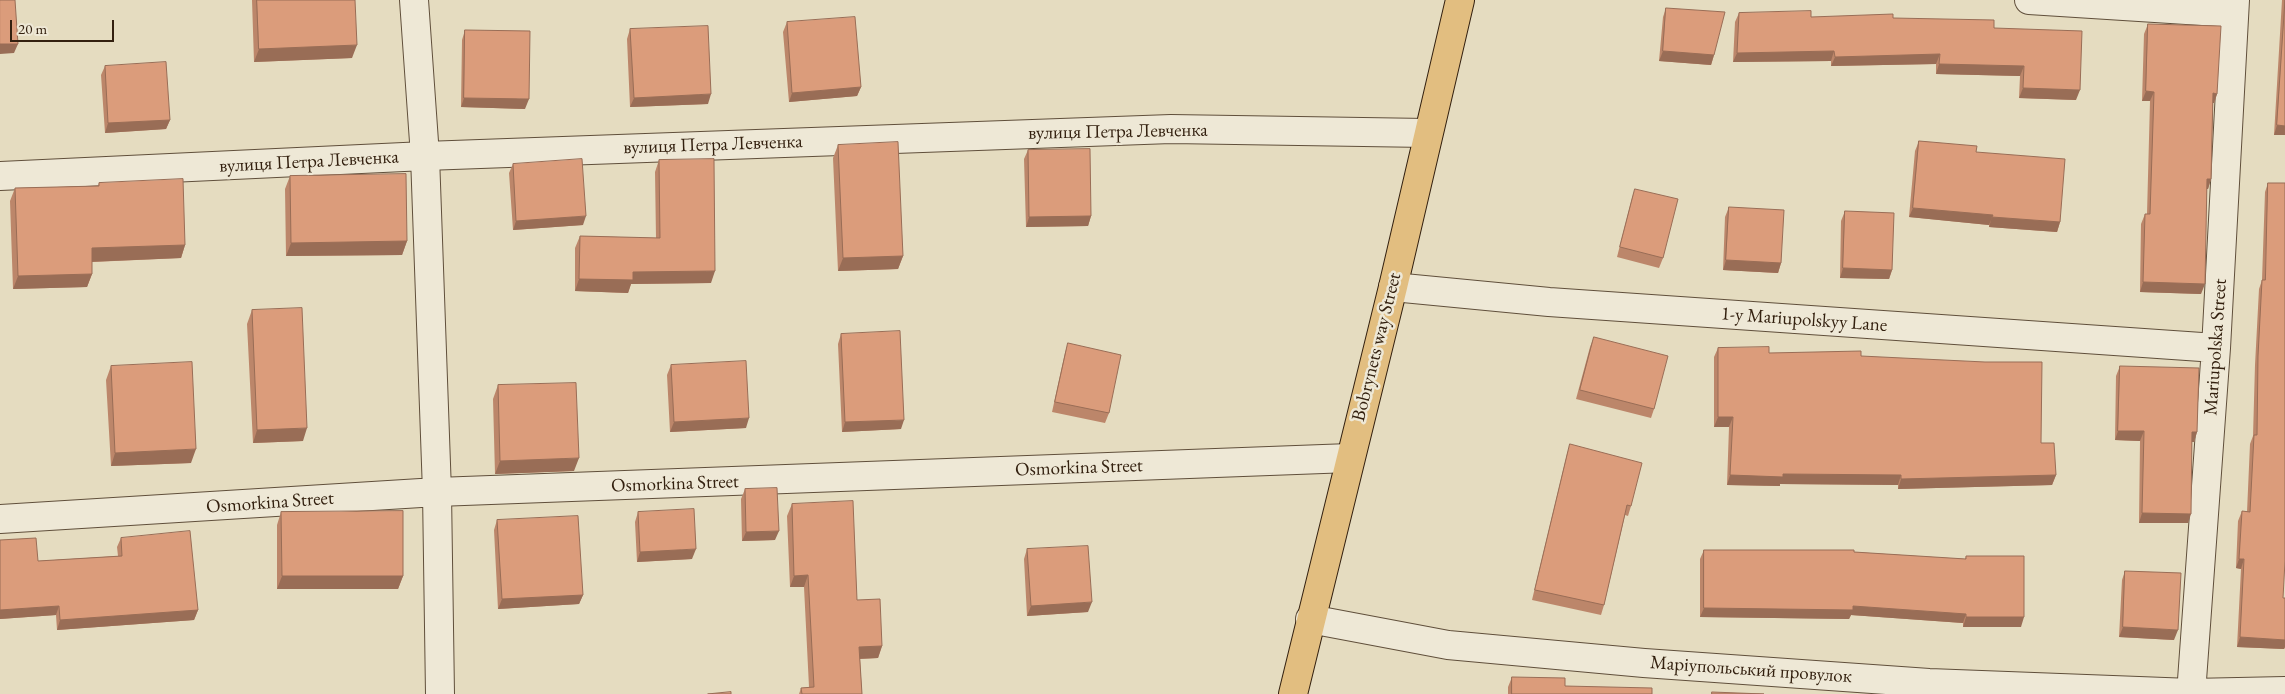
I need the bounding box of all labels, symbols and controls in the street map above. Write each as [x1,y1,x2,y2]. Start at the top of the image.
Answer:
scale bar [12,10,116,42]
text: 20 m [18,19,47,38]
street label: вулиця Петра Левченка [1028,119,1208,145]
street label: вулиця Петра Левченка [623,130,803,160]
street label: вулиця Петра Левченка [219,146,399,178]
street label: Bobrynets way Street [1348,270,1406,424]
street label: Mariupolska Street [2200,278,2232,416]
street label: 1-y Mariupolskyy Lane [1720,303,1888,337]
street label: Osmorkina Street [1015,454,1143,482]
street label: Osmorkina Street [611,470,739,498]
street label: Osmorkina Street [205,487,335,519]
street label: Маріупольський провулок [1649,652,1853,688]

